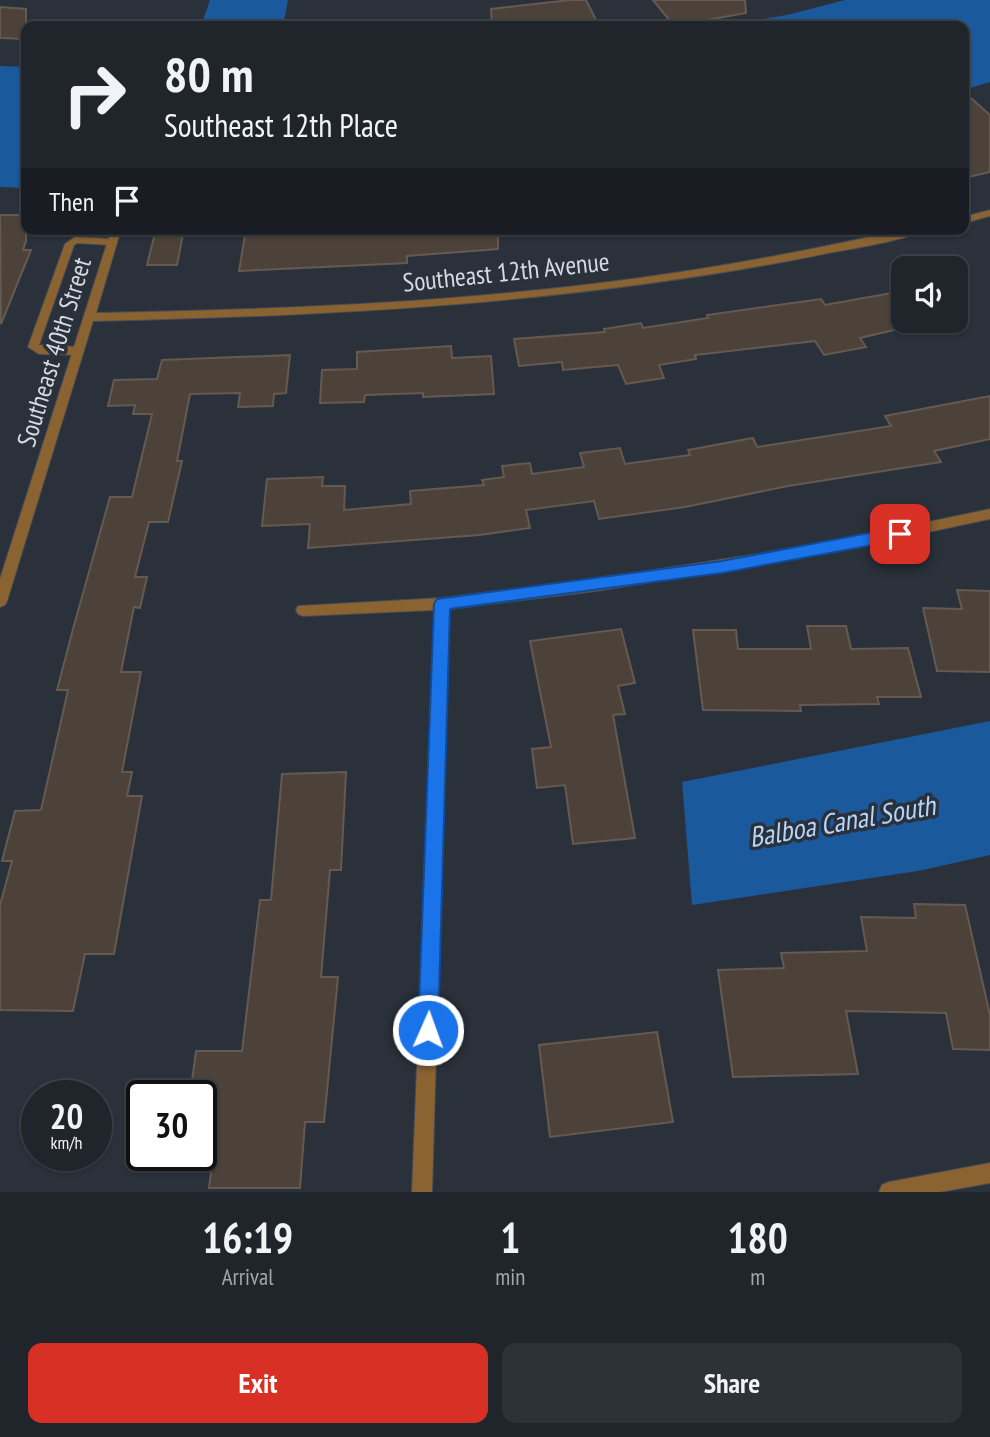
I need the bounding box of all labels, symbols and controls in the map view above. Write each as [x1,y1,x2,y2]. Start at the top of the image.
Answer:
text: 80 m [164,42,253,106]
icon: right [49,49,140,140]
text: Southeast 12th Place [164,104,398,146]
icon: arrive [108,182,146,220]
text: Then [49,185,94,218]
street label: Southeast 12th Avenue [401,244,611,299]
street label: Southeast 40th Street [9,253,98,450]
map controls [891,256,968,333]
button: sound [891,256,968,333]
pin [870,504,930,564]
icon: arrive [881,515,919,553]
water label: Balboa Canal South [746,786,939,855]
position arrow [391,993,465,1067]
speed limit sign: 30 [126,1080,217,1171]
text: 20 [50,1093,83,1139]
text: km/h [51,1131,82,1154]
text: 16:19 [202,1210,293,1265]
text: 1 [500,1210,520,1265]
text: 180 [728,1210,788,1265]
text: Arrival [222,1262,274,1291]
text: min [495,1262,525,1291]
text: m [750,1262,765,1291]
button: Exit [28,1343,488,1423]
button: Share [502,1343,962,1423]

